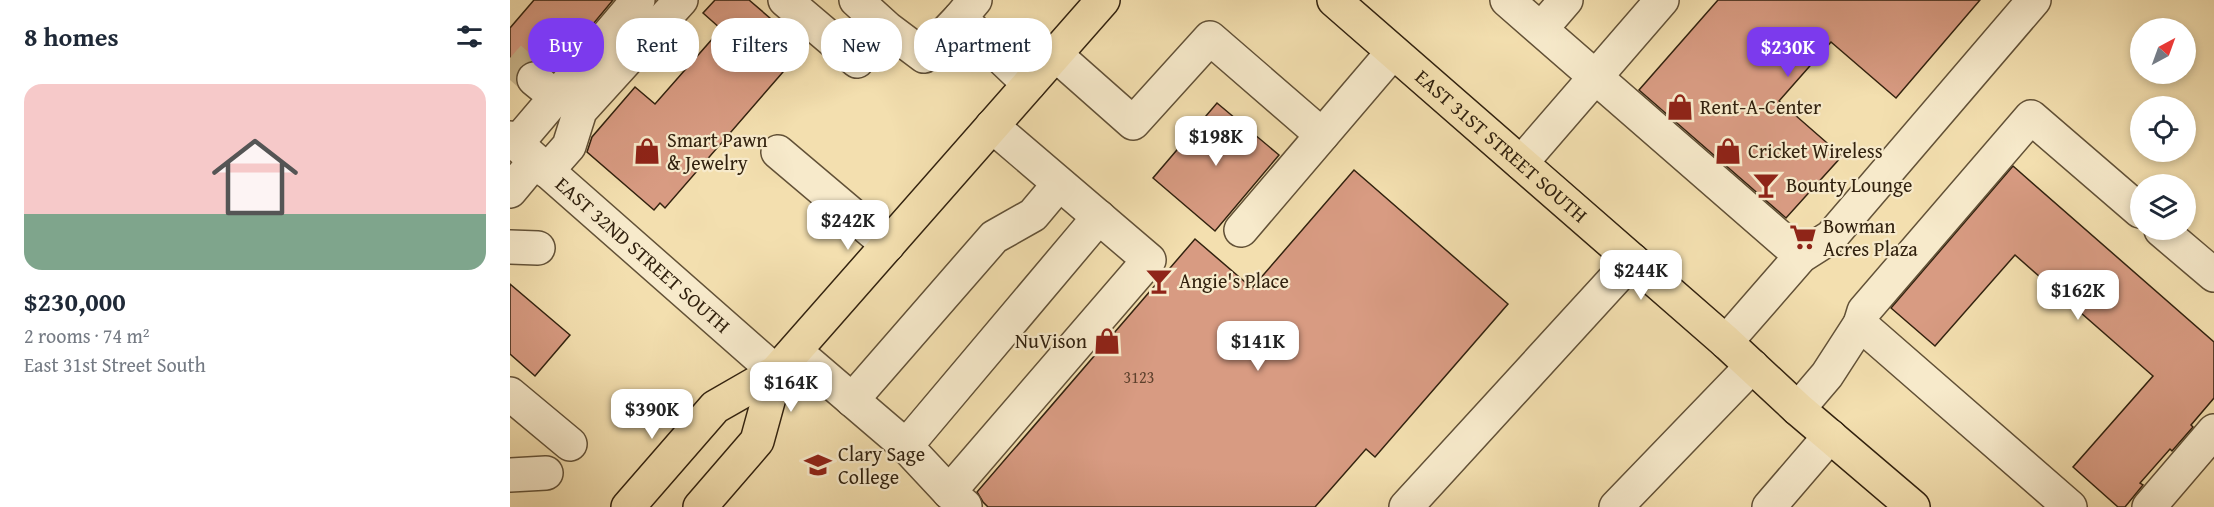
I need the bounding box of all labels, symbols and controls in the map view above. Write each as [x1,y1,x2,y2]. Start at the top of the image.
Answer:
text: 8 homes [24,17,119,56]
chip: Buy [528,18,604,72]
chip: Rent [616,18,699,72]
chip: Filters [711,18,809,72]
chip: New [821,18,902,72]
chip: Apartment [914,18,1052,72]
north arrow [2130,18,2196,84]
map controls [2130,18,2196,240]
icon: filters [453,20,486,53]
pin: $230K [1746,27,1830,78]
text: $230K [1761,32,1815,61]
street label: EAST 31ST STREET SOUTH [1409,62,1594,229]
shop icon: Rent-A-Center [1665,92,1695,122]
place label: Rent-A-Center [1700,92,1821,121]
button: locate [2130,96,2196,162]
pin: $198K [1174,116,1258,167]
text: $198K [1189,121,1243,150]
icon: home [201,123,309,231]
place label: Smart Pawn & Jewelry [667,125,768,177]
shop icon: Smart Pawn & Jewelry [632,136,662,166]
shop icon: Cricket Wireless [1713,136,1743,166]
place label: Cricket Wireless [1748,136,1883,165]
street label: EAST 32ND STREET SOUTH [549,169,737,340]
bar icon: Bounty Lounge [1751,170,1781,200]
place label: Bounty Lounge [1786,170,1912,199]
button: layers [2130,174,2196,240]
pin: $242K [806,200,890,251]
text: $242K [821,205,875,234]
place label: Bowman Acres Plaza [1823,211,1918,263]
supermarket icon: Bowman Acres Plaza [1788,222,1818,252]
pin: $244K [1599,250,1683,301]
text: $244K [1614,255,1668,284]
bar icon: Angie's Place [1144,266,1174,296]
place label: Angie's Place [1179,266,1289,295]
pin: $162K [2036,270,2120,321]
text: $162K [2051,275,2105,304]
text: $230,000 [24,282,126,321]
text: 2 rooms · 74 m² [24,321,150,350]
pin: $141K [1216,321,1300,372]
place label: NuVison [1015,326,1087,355]
shop icon: NuVison [1092,326,1122,356]
text: $141K [1231,326,1285,355]
text: East 31st Street South [24,350,206,379]
pin: $164K [749,362,833,413]
house number: 3123 [1124,365,1154,389]
text: $164K [764,367,818,396]
pin: $390K [610,389,694,440]
text: $390K [625,394,679,423]
place label: Clary Sage College [838,439,925,491]
school or university icon: Clary Sage College [803,450,833,480]

